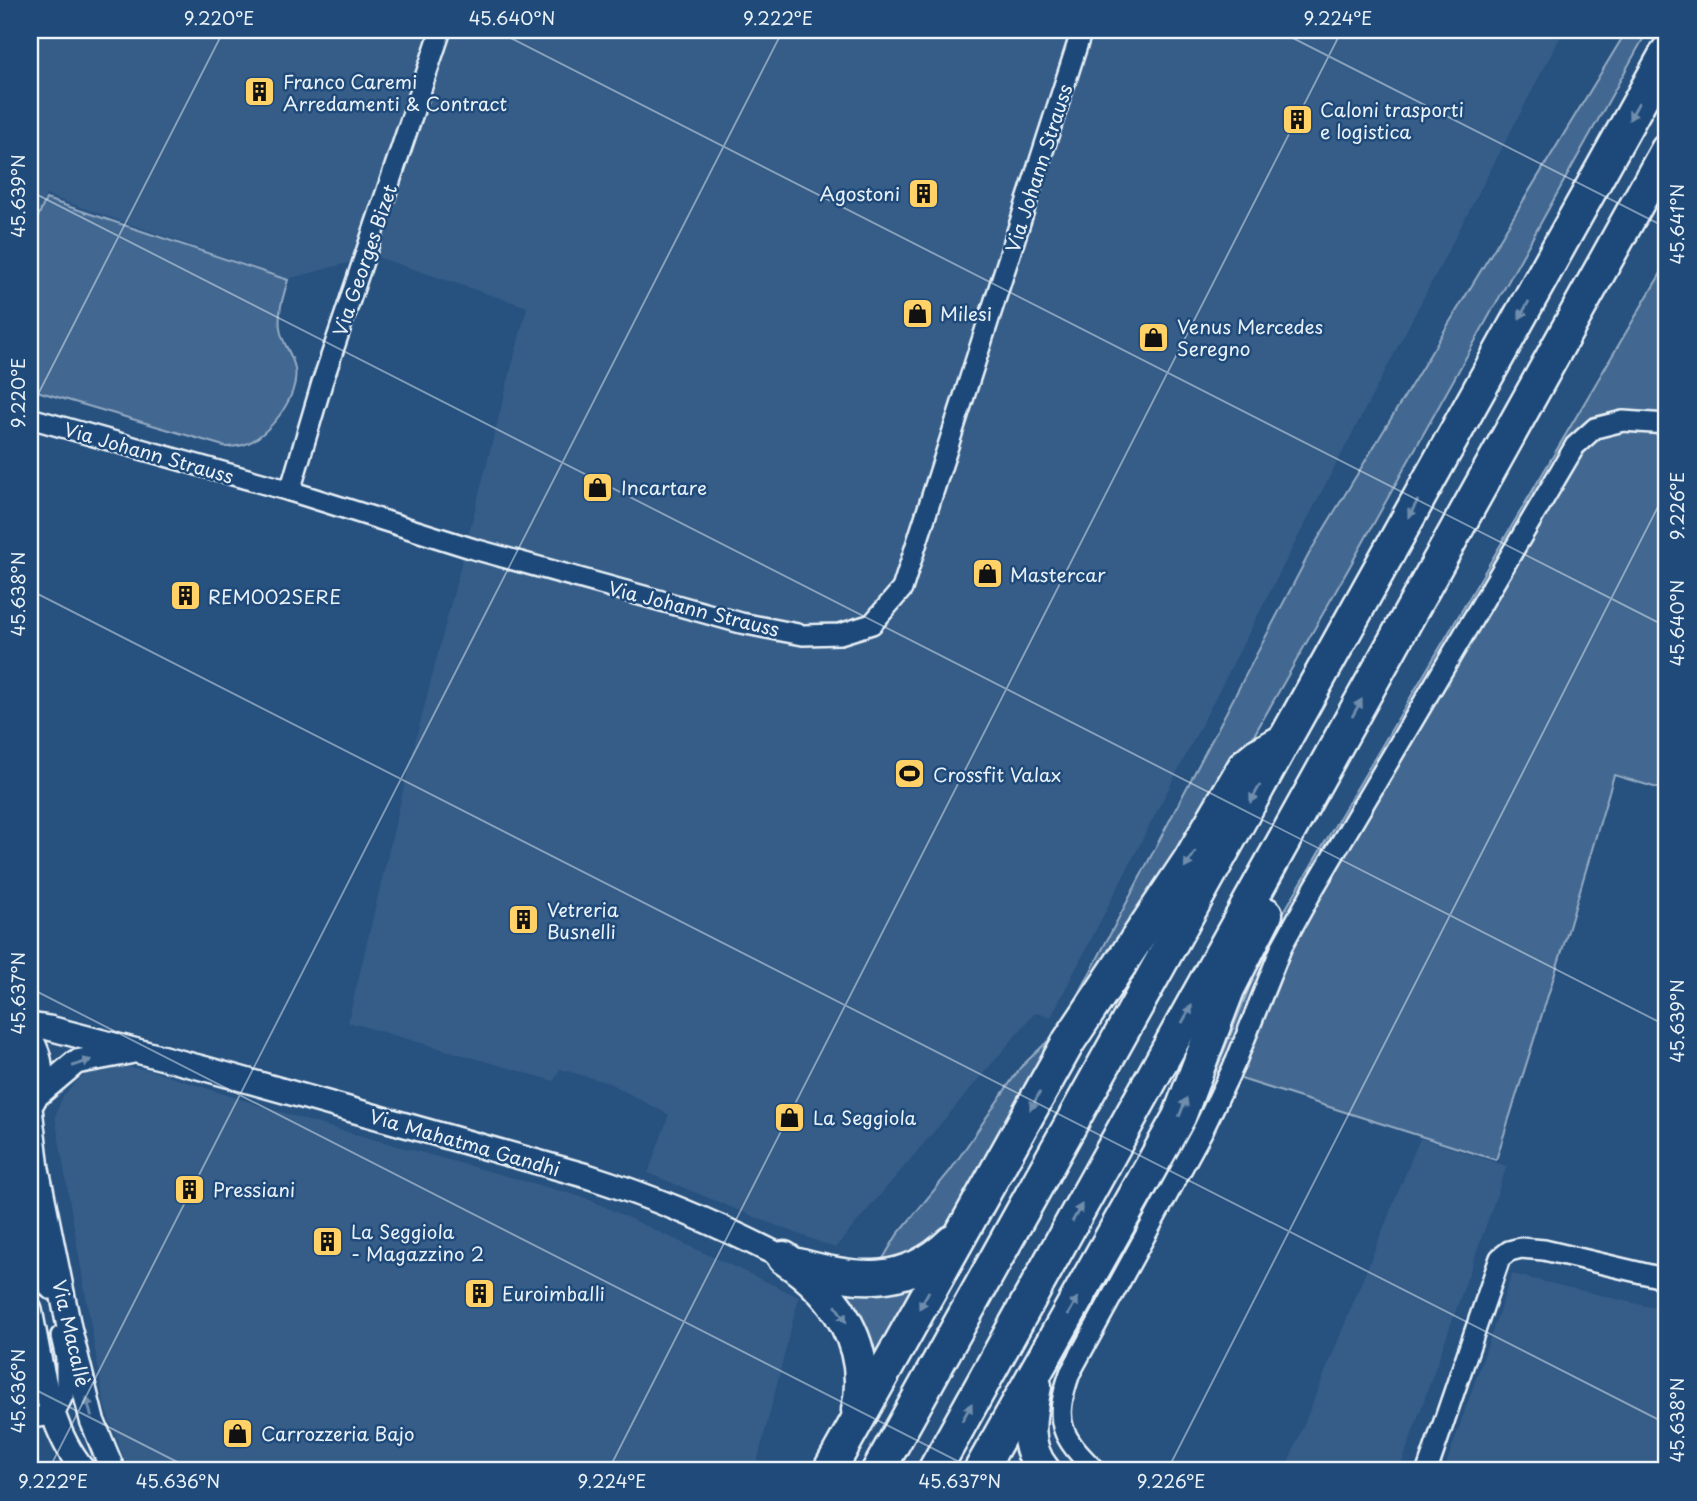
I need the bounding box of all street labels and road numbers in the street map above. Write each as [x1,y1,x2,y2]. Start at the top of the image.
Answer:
street label: Via Johann Strauss [998,80,1078,256]
street label: Via Georges Bizet [325,180,403,340]
street label: Via Johann Strauss [61,414,237,490]
street label: Via Johann Strauss [605,573,783,643]
street label: Via Mahatma Gandhi [366,1101,564,1183]
street label: Via Macallè [46,1277,98,1389]

